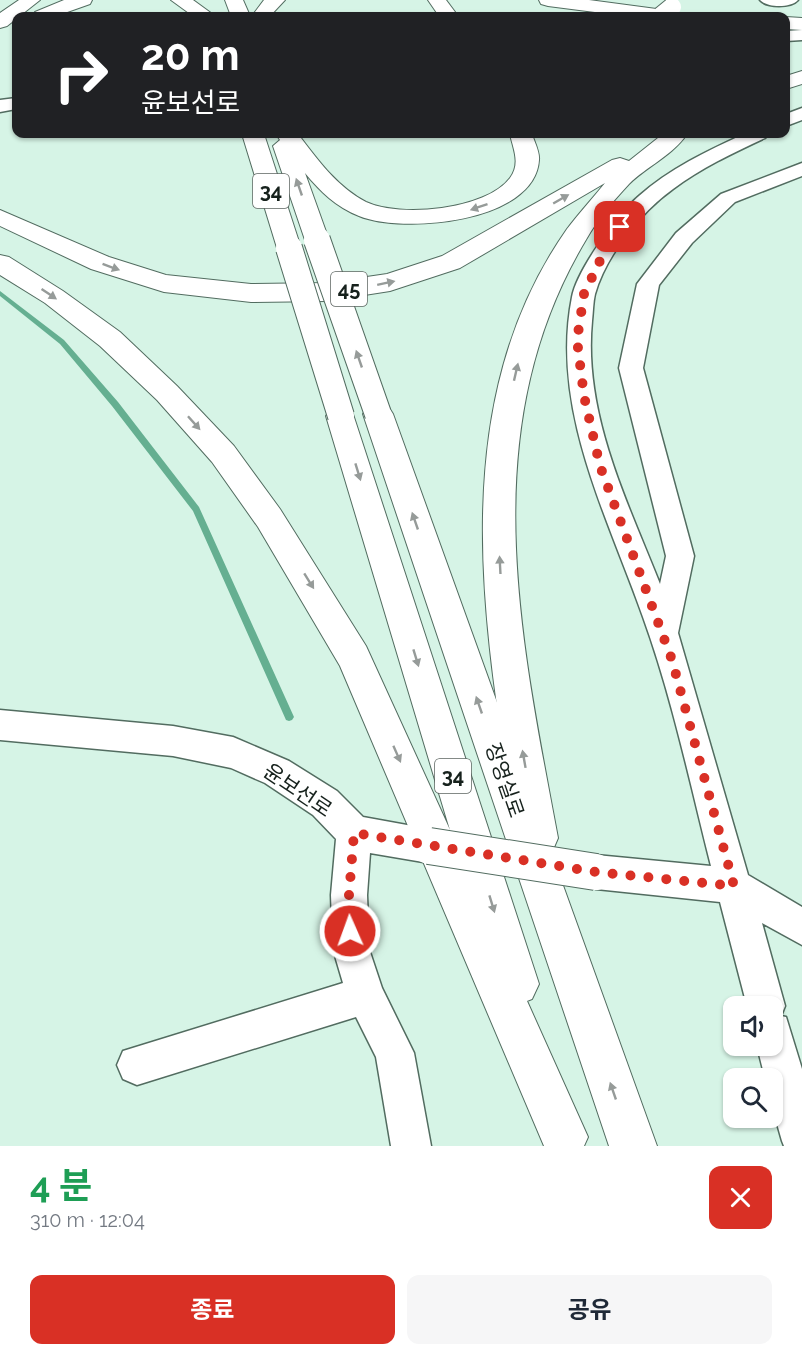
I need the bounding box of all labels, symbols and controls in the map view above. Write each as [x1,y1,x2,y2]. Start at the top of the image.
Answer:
text: 20 m [141,31,240,80]
icon: right [42,36,120,114]
text: 윤보선로 [141,87,240,118]
road number: 34 [253,174,289,208]
one-way arrow [293,178,303,196]
one-way arrow [553,194,570,204]
pin [594,201,645,252]
one-way arrow [470,203,488,213]
icon: arrive [603,210,636,243]
one-way arrow [102,262,120,272]
road number: 45 [331,272,367,306]
one-way arrow [377,278,396,287]
one-way arrow [41,288,57,300]
one-way arrow [353,350,363,368]
one-way arrow [512,362,522,381]
one-way arrow [187,416,201,430]
one-way arrow [354,463,364,481]
one-way arrow [410,512,420,530]
one-way arrow [495,556,504,575]
one-way arrow [303,573,314,589]
one-way arrow [412,649,421,667]
one-way arrow [474,696,484,714]
street label: 장영실로 [481,739,529,821]
one-way arrow [392,746,401,763]
one-way arrow [519,749,528,768]
street label: 윤보선로 [259,758,337,822]
road number: 34 [435,759,471,793]
one-way arrow [488,895,498,913]
position arrow [318,899,382,963]
map controls [723,996,783,1128]
button: sound [723,996,783,1056]
button: search [723,1068,783,1128]
one-way arrow [608,1082,618,1100]
text: 4 분 [30,1164,92,1206]
button: close [709,1166,772,1229]
text: 310 m · 12:04 [30,1208,145,1232]
button: 종료 [30,1275,395,1344]
button: 공유 [407,1275,772,1344]

